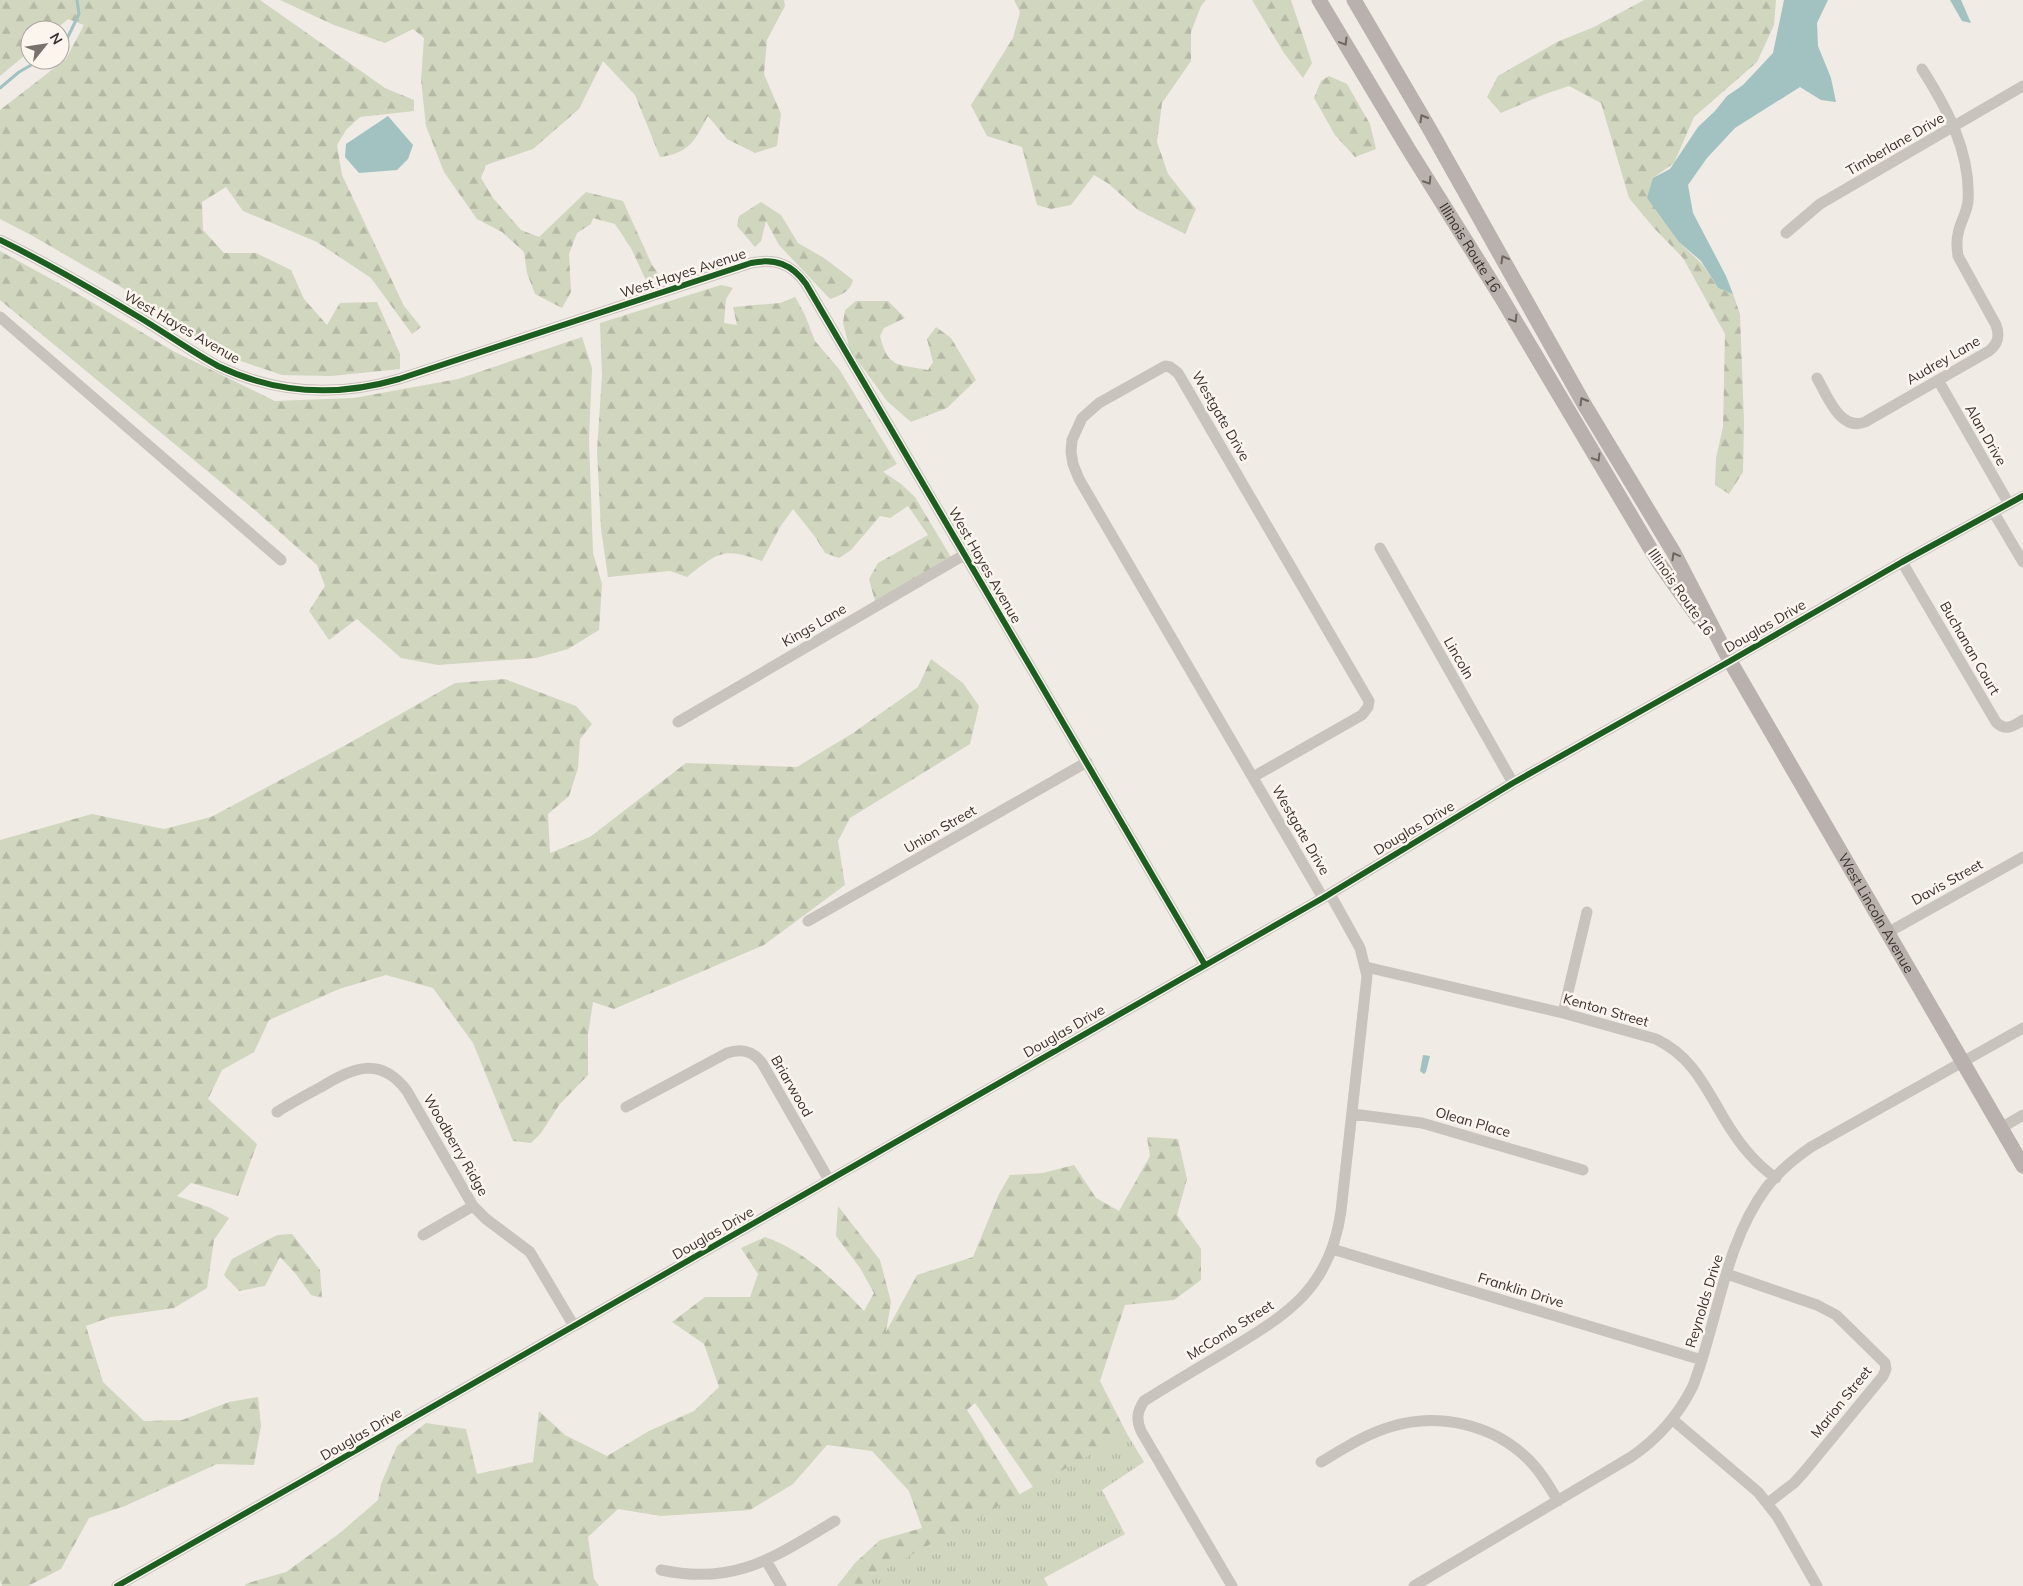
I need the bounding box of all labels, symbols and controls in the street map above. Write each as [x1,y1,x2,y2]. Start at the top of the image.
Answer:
north arrow [20,20,70,70]
text: N [46,29,67,48]
one-way arrow [1338,36,1348,45]
street label: Timberlane Drive [1843,109,1947,179]
one-way arrow [1420,114,1430,123]
one-way arrow [1422,175,1431,184]
street label: Illinois Route 16 [1435,199,1505,296]
street label: West Hayes Avenue [618,244,748,302]
one-way arrow [1500,256,1510,265]
street label: West Hayes Avenue [121,286,243,368]
one-way arrow [1507,313,1517,322]
street label: Audrey Lane [1903,332,1983,388]
street label: Westgate Drive [1188,368,1254,464]
one-way arrow [1579,397,1589,406]
street label: Alan Drive [1961,401,2011,469]
one-way arrow [1591,453,1601,462]
street label: West Hayes Avenue [944,504,1026,626]
street label: Illinois Route 16 [1644,545,1718,639]
one-way arrow [1671,552,1681,561]
street label: Douglas Drive [1721,595,1809,657]
street label: Buchanan Court [1936,598,2004,698]
street label: Kings Lane [779,599,849,651]
street label: Lincoln [1440,634,1478,682]
street label: Westgate Drive [1268,782,1334,878]
street label: Douglas Drive [1370,797,1458,859]
street label: Union Street [901,801,979,857]
street label: West Lincoln Avenue [1834,850,1918,976]
street label: Davis Street [1908,855,1986,909]
street label: Kenton Street [1561,989,1651,1031]
street label: Douglas Drive [1020,1000,1108,1062]
street label: Briarwood [767,1052,817,1120]
street label: Woodberry Ridge [420,1091,492,1199]
street label: Olean Place [1433,1103,1513,1141]
street label: Douglas Drive [669,1202,757,1264]
street label: Reynolds Drive [1681,1252,1727,1350]
street label: Franklin Drive [1476,1268,1566,1312]
street label: McComb Street [1183,1296,1277,1364]
street label: Marion Street [1807,1362,1876,1442]
street label: Douglas Drive [317,1403,405,1465]

